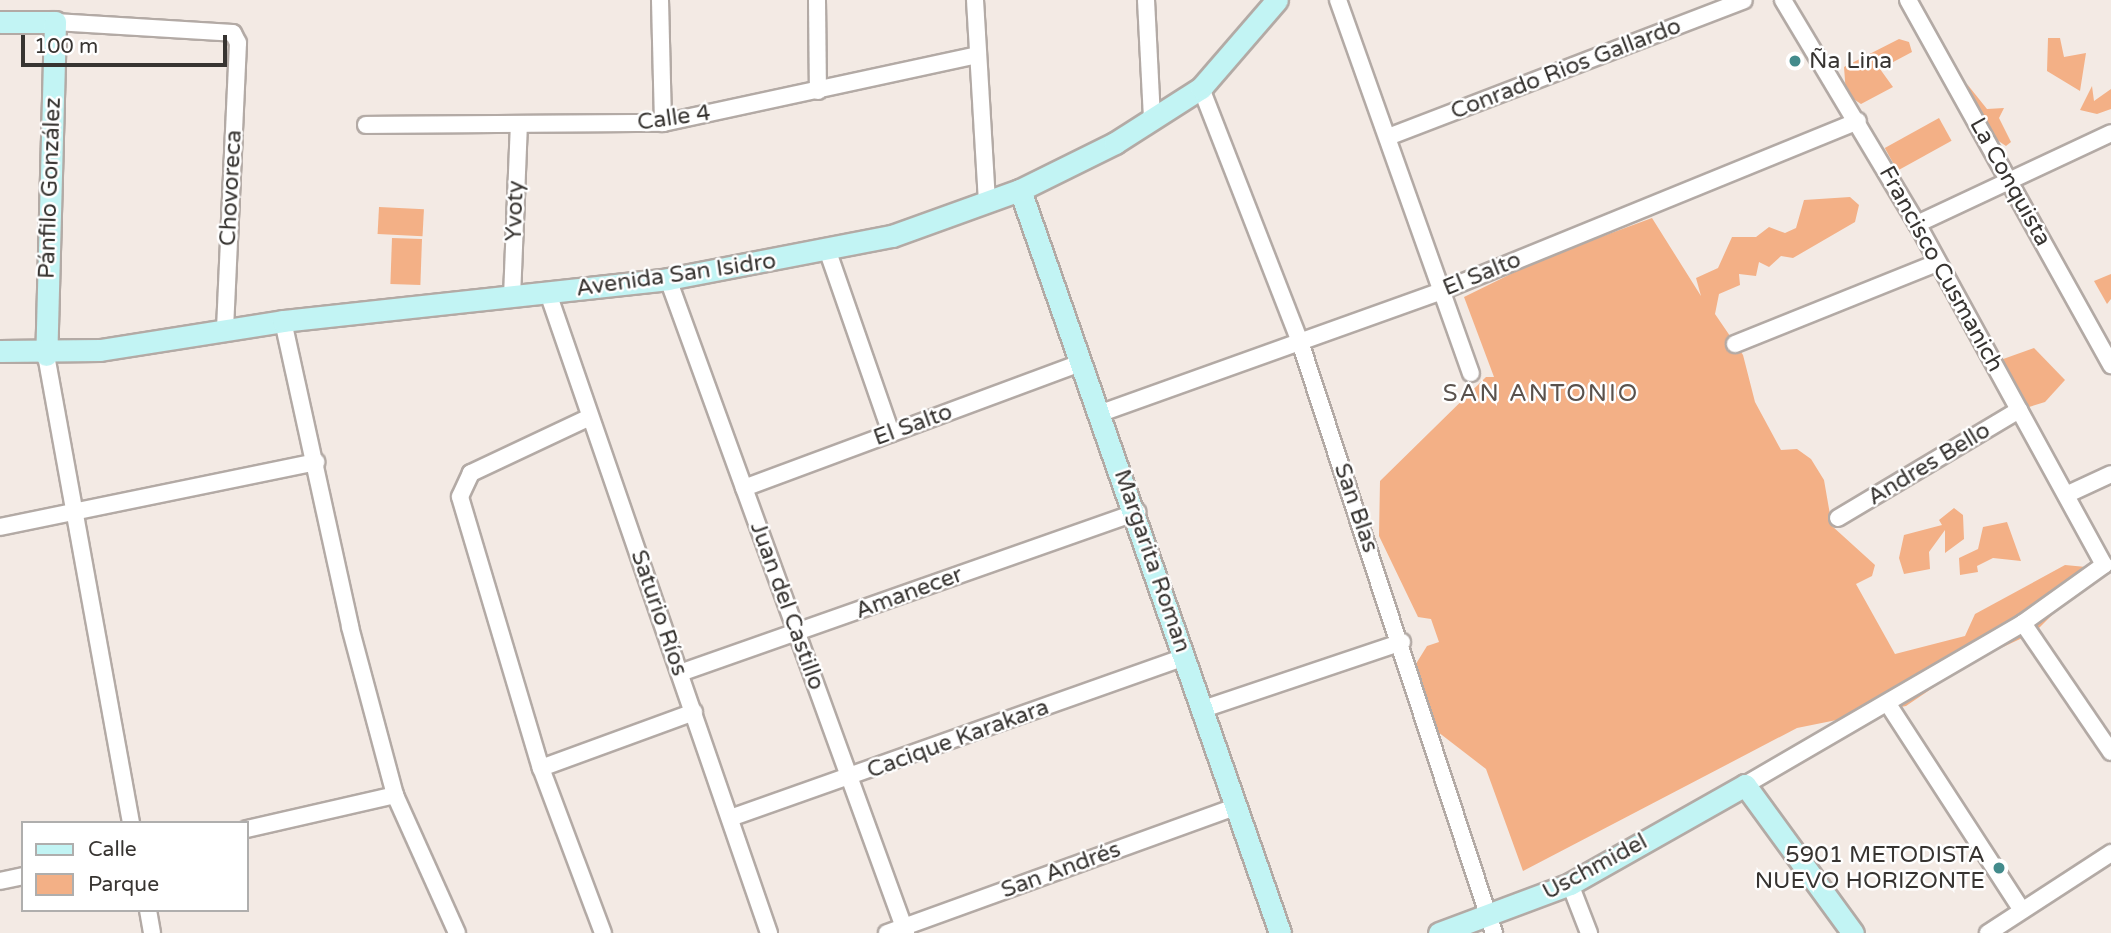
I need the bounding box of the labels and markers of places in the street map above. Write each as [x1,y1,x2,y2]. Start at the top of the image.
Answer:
place label: Ña Lina [1809,47,1892,75]
marker: Ña Lina [1787,53,1803,69]
place label: 5901 METODISTA NUEVO HORIZONTE [1755,841,1985,895]
marker: 5901 METODISTA NUEVO HORIZONTE [1991,860,2007,876]

